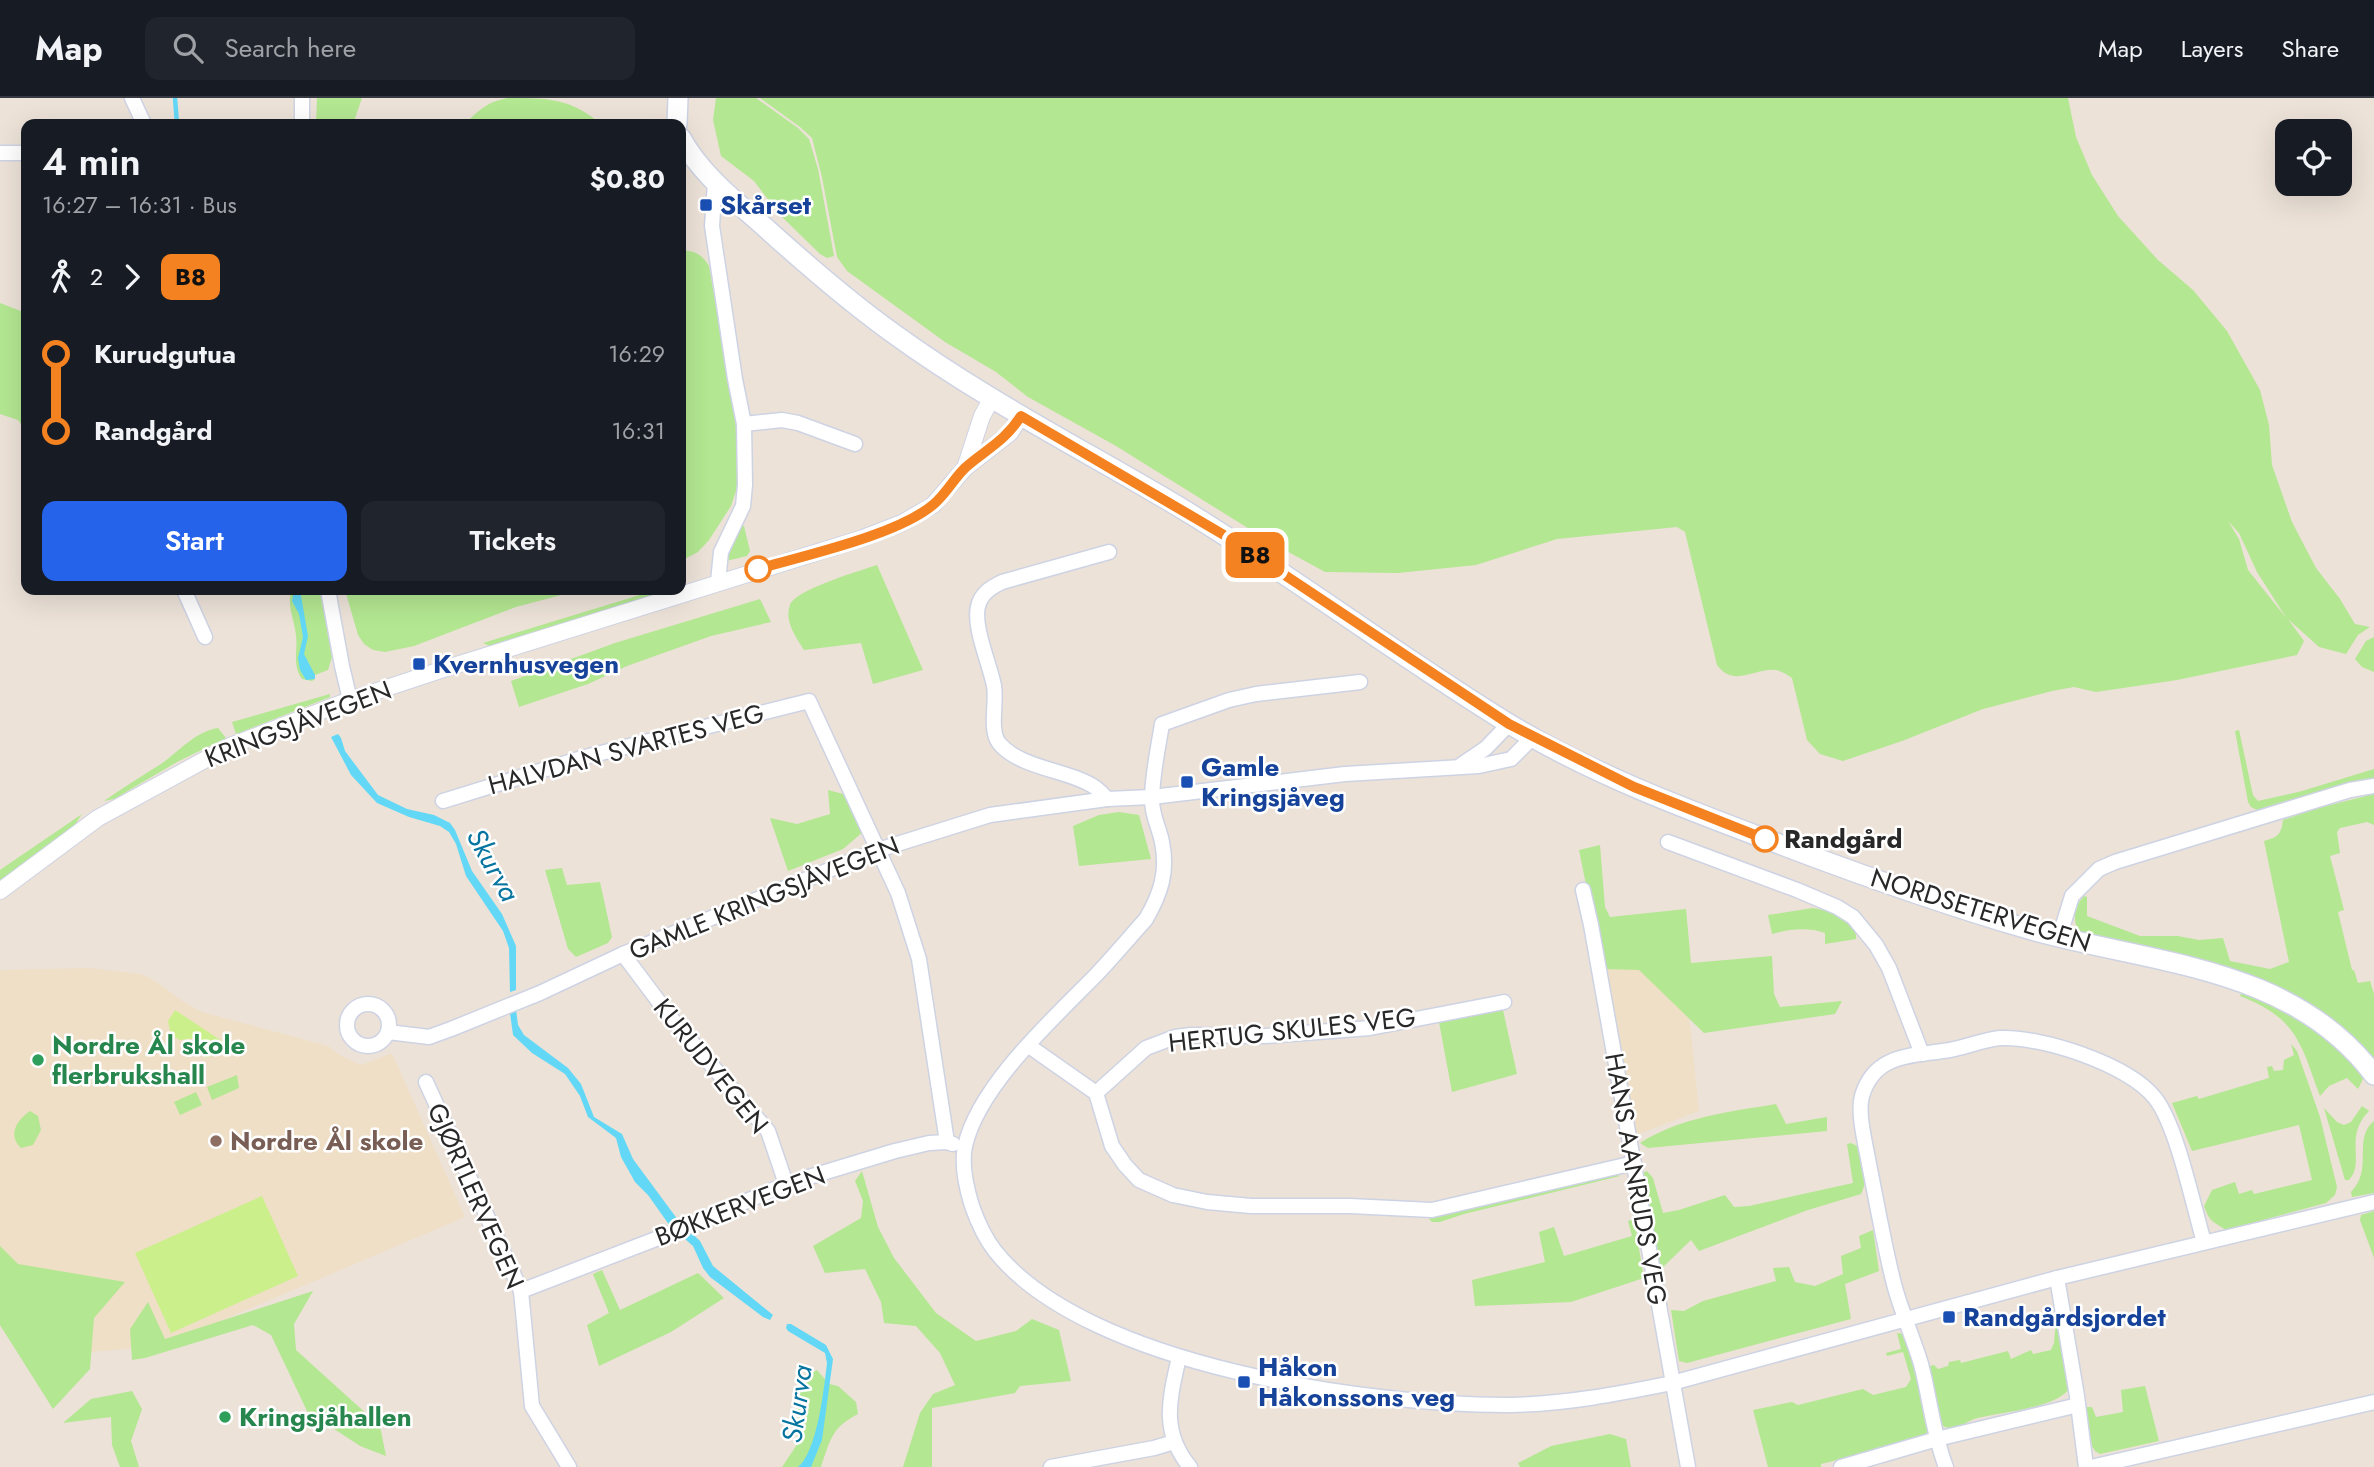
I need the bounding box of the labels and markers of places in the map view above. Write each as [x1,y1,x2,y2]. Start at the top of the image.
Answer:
place label: Skårset [720,186,812,224]
marker: Skårset [698,197,714,213]
unlabelled marker [745,556,771,582]
place label: Kvernhusvegen [433,645,619,683]
marker: Kvernhusvegen [411,656,427,672]
place label: Gamle Kringsjåveg [1201,748,1345,816]
marker: Gamle Kringsjåveg [1179,774,1195,790]
place label: Randgård [1784,820,1903,858]
marker: Randgård [1752,826,1778,852]
place label: Nordre Ål skole flerbrukshall [52,1026,245,1094]
marker: Nordre Ål skole flerbrukshall [30,1052,46,1068]
place label: Nordre Ål skole [230,1122,423,1160]
marker: Nordre Ål skole [208,1133,224,1149]
place label: Randgårdsjordet [1963,1298,2166,1336]
marker: Randgårdsjordet [1941,1309,1957,1325]
place label: Håkon Håkonssons veg [1258,1348,1455,1416]
marker: Håkon Håkonssons veg [1236,1374,1252,1390]
place label: Kringsjåhallen [239,1398,412,1436]
marker: Kringsjåhallen [217,1409,233,1425]

